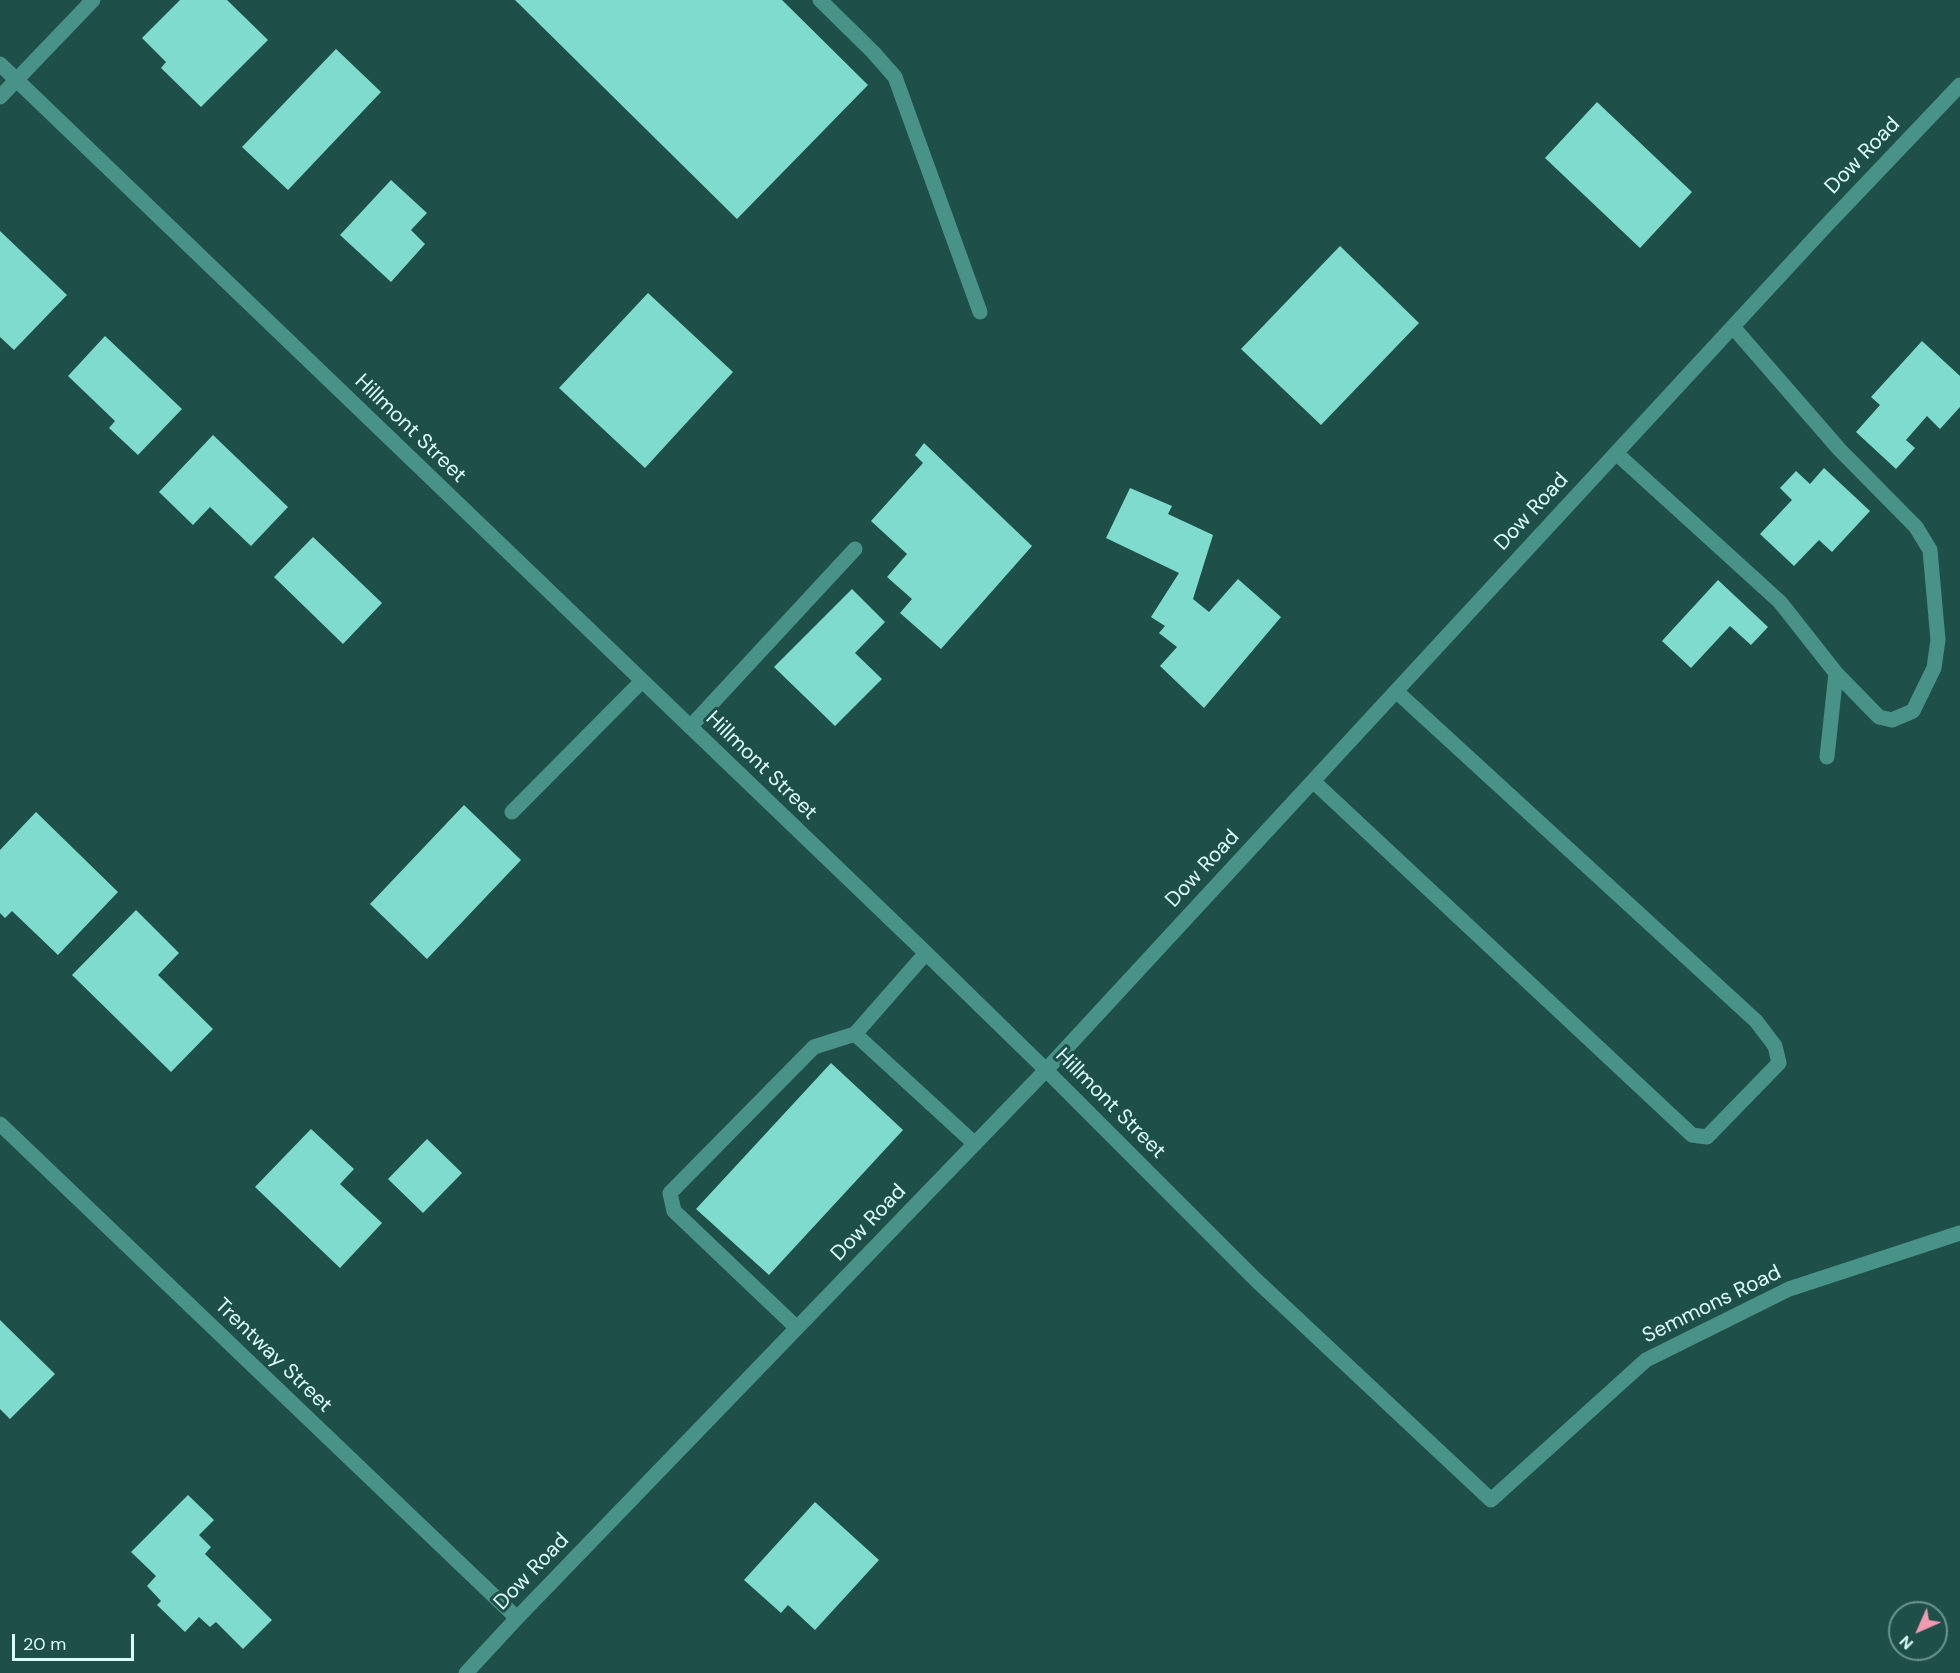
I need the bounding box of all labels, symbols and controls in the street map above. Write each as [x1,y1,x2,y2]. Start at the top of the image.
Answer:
street label: Dow Road [1820,112,1906,200]
street label: Hillmont Street [349,369,471,489]
street label: Dow Road [1490,468,1574,556]
street label: Hillmont Street [700,706,822,826]
street label: Dow Road [1161,825,1245,913]
street label: Hillmont Street [1050,1044,1170,1164]
street label: Dow Road [826,1179,912,1267]
street label: Semmons Road [1639,1261,1785,1349]
street label: Trentway Street [209,1294,337,1418]
street label: Dow Road [489,1528,575,1616]
north arrow [1888,1601,1948,1661]
scale bar [15,1622,136,1660]
text: N [1895,1631,1918,1654]
text: 20 m [23,1632,66,1656]

